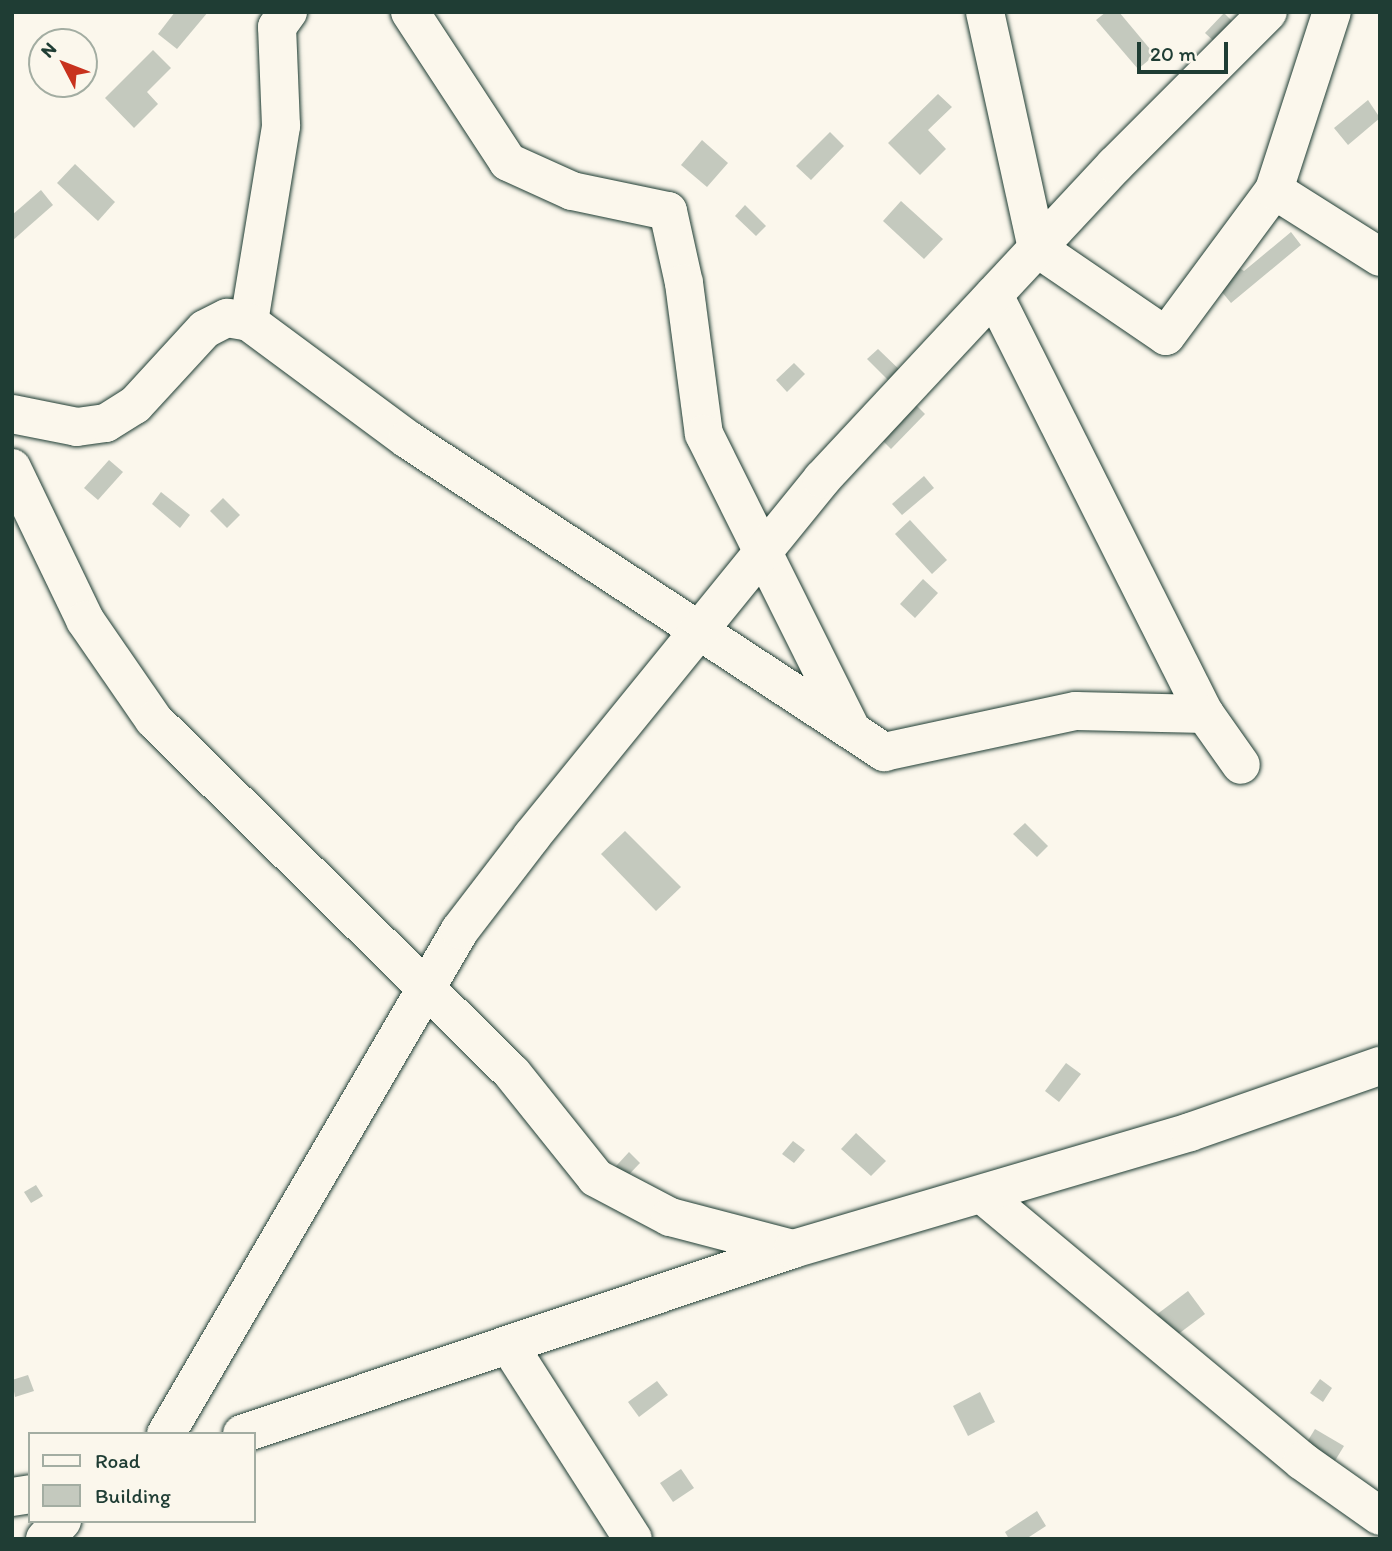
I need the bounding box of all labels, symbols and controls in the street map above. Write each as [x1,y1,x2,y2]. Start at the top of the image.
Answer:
north arrow [28,28,98,98]
scale bar [1140,28,1231,72]
text: N [36,37,61,62]
text: 20 m [1150,41,1196,66]
legend [28,1432,256,1523]
text: Road [95,1448,140,1473]
text: Building [95,1483,171,1508]

